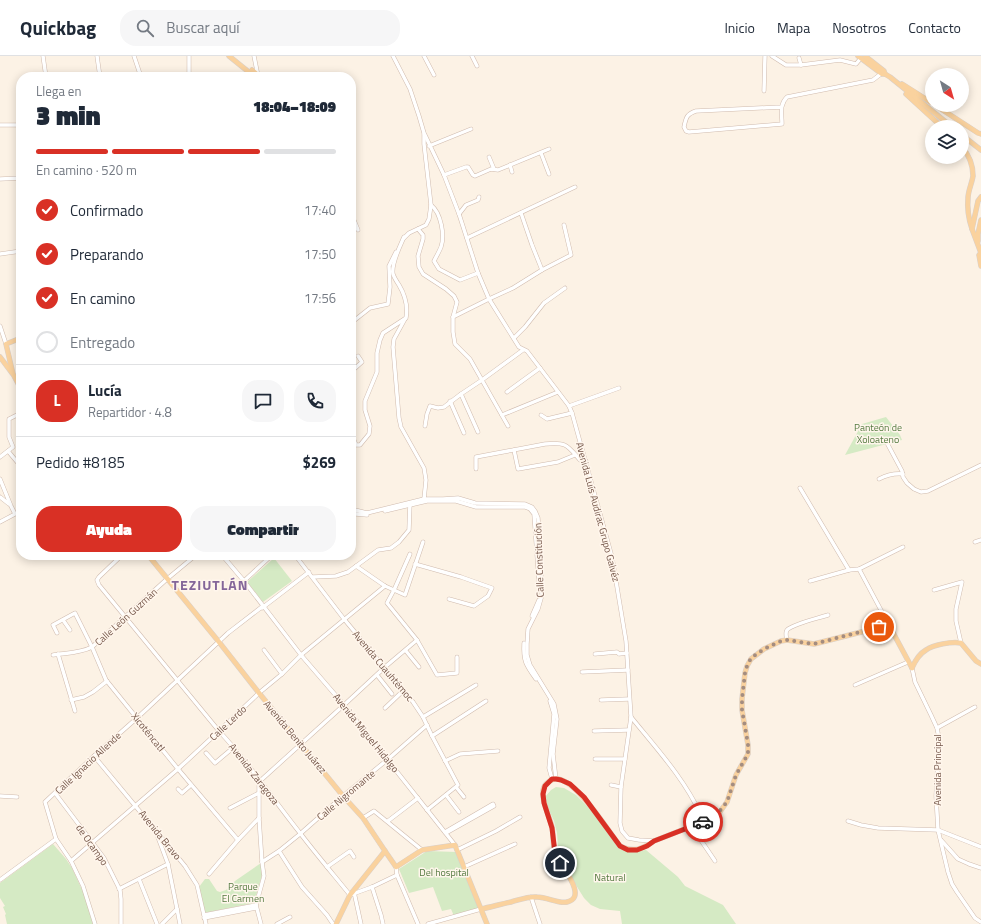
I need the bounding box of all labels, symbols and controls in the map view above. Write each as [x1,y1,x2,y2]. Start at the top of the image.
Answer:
search box [120,10,400,46]
text: Quickbag [20,13,96,42]
text: Buscar aquí [166,16,240,39]
icon: search [134,17,156,39]
text: Inicio [724,17,755,38]
text: Mapa [777,17,810,38]
text: Nosotros [832,17,886,38]
text: Contacto [908,17,961,38]
north arrow [925,68,969,112]
map controls [925,68,969,164]
text: Llega en [36,81,81,101]
text: 18:04–18:09 [253,95,336,118]
text: 3 min [36,96,101,135]
button: layers [925,120,969,164]
text: En camino · 520 m [36,160,137,180]
icon: check [36,199,58,221]
text: Confirmado [70,199,143,222]
text: 17:40 [304,200,336,220]
icon: check [36,243,58,265]
text: Preparando [70,243,144,266]
text: 17:50 [304,244,336,264]
icon: check [36,287,58,309]
text: En camino [70,287,136,310]
text: 17:56 [304,288,336,308]
text: Entregado [70,331,135,354]
text: Lucía [88,379,122,402]
button: chat [242,380,284,422]
button: phone [294,380,336,422]
text: L [53,389,61,412]
text: Repartidor · 4.8 [88,402,172,422]
park label: Panteón de Xoloateno [854,420,902,447]
street label: Avenida Luís Audirac Grupo Galvéz [572,441,624,584]
text: Pedido #8185 [36,451,125,474]
text: $269 [302,451,336,474]
button: Ayuda [36,506,182,552]
button: Compartir [190,506,336,552]
street label: Calle Constitución [530,522,548,598]
district label: TEZIUTLÁN [172,574,248,595]
street label: Calle León Guzmán [91,585,161,649]
pin [862,610,896,644]
icon: bag [868,616,890,638]
street label: Avenida Cuauhtémoc [349,627,417,705]
street label: Avenida Miguel Hidalgo [329,690,403,776]
street label: Avenida Benito Juárez [260,697,330,777]
street label: Calle Lerdo [206,702,250,744]
street label: Xicoténcatl [128,709,168,755]
street label: Calle Ignacio Allende [52,728,124,798]
street label: Avenida Principal [930,734,945,806]
street label: Avenida Zaragoza [225,740,283,808]
street label: Calle Nigromante [313,766,379,824]
courier [683,802,723,842]
street label: Avenida Bravo [135,807,185,863]
icon: car [692,811,714,833]
street label: de Ocampo [72,821,112,869]
pin [543,846,577,880]
icon: home [549,852,571,874]
park label: Del hospital [419,865,469,880]
park label: Natural [594,870,626,885]
park label: Parque El Carmen [222,879,264,906]

